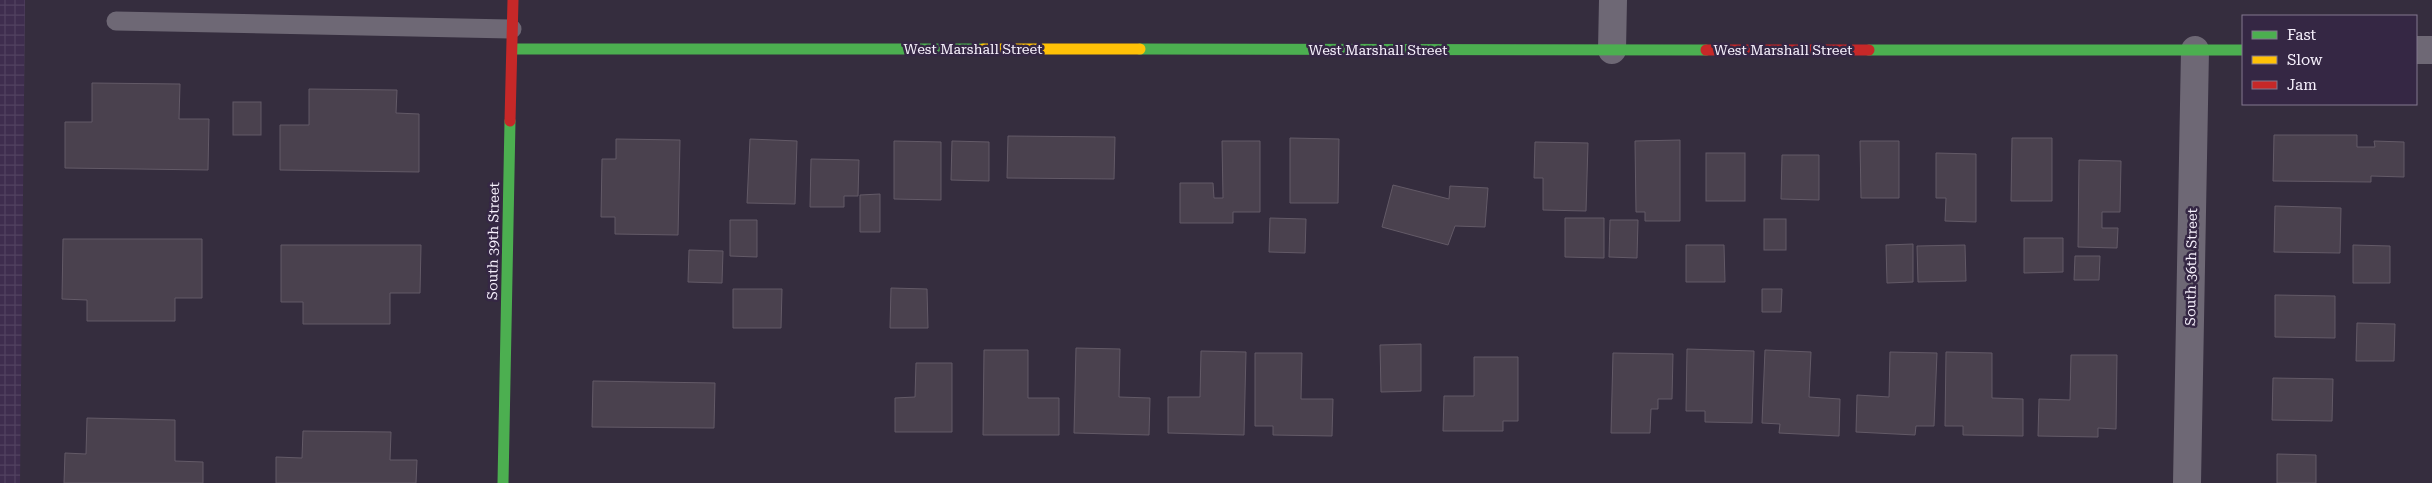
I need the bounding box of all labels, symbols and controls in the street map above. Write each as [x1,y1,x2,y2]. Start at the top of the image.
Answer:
legend [2242,15,2417,105]
text: Fast [2287,26,2317,44]
street label: West Marshall Street [904,41,1042,57]
street label: West Marshall Street [1309,42,1447,58]
street label: West Marshall Street [1714,42,1852,58]
text: Slow [2287,51,2323,69]
text: Jam [2287,76,2317,94]
street label: South 39th Street [484,182,502,300]
street label: South 36th Street [2182,208,2200,326]

